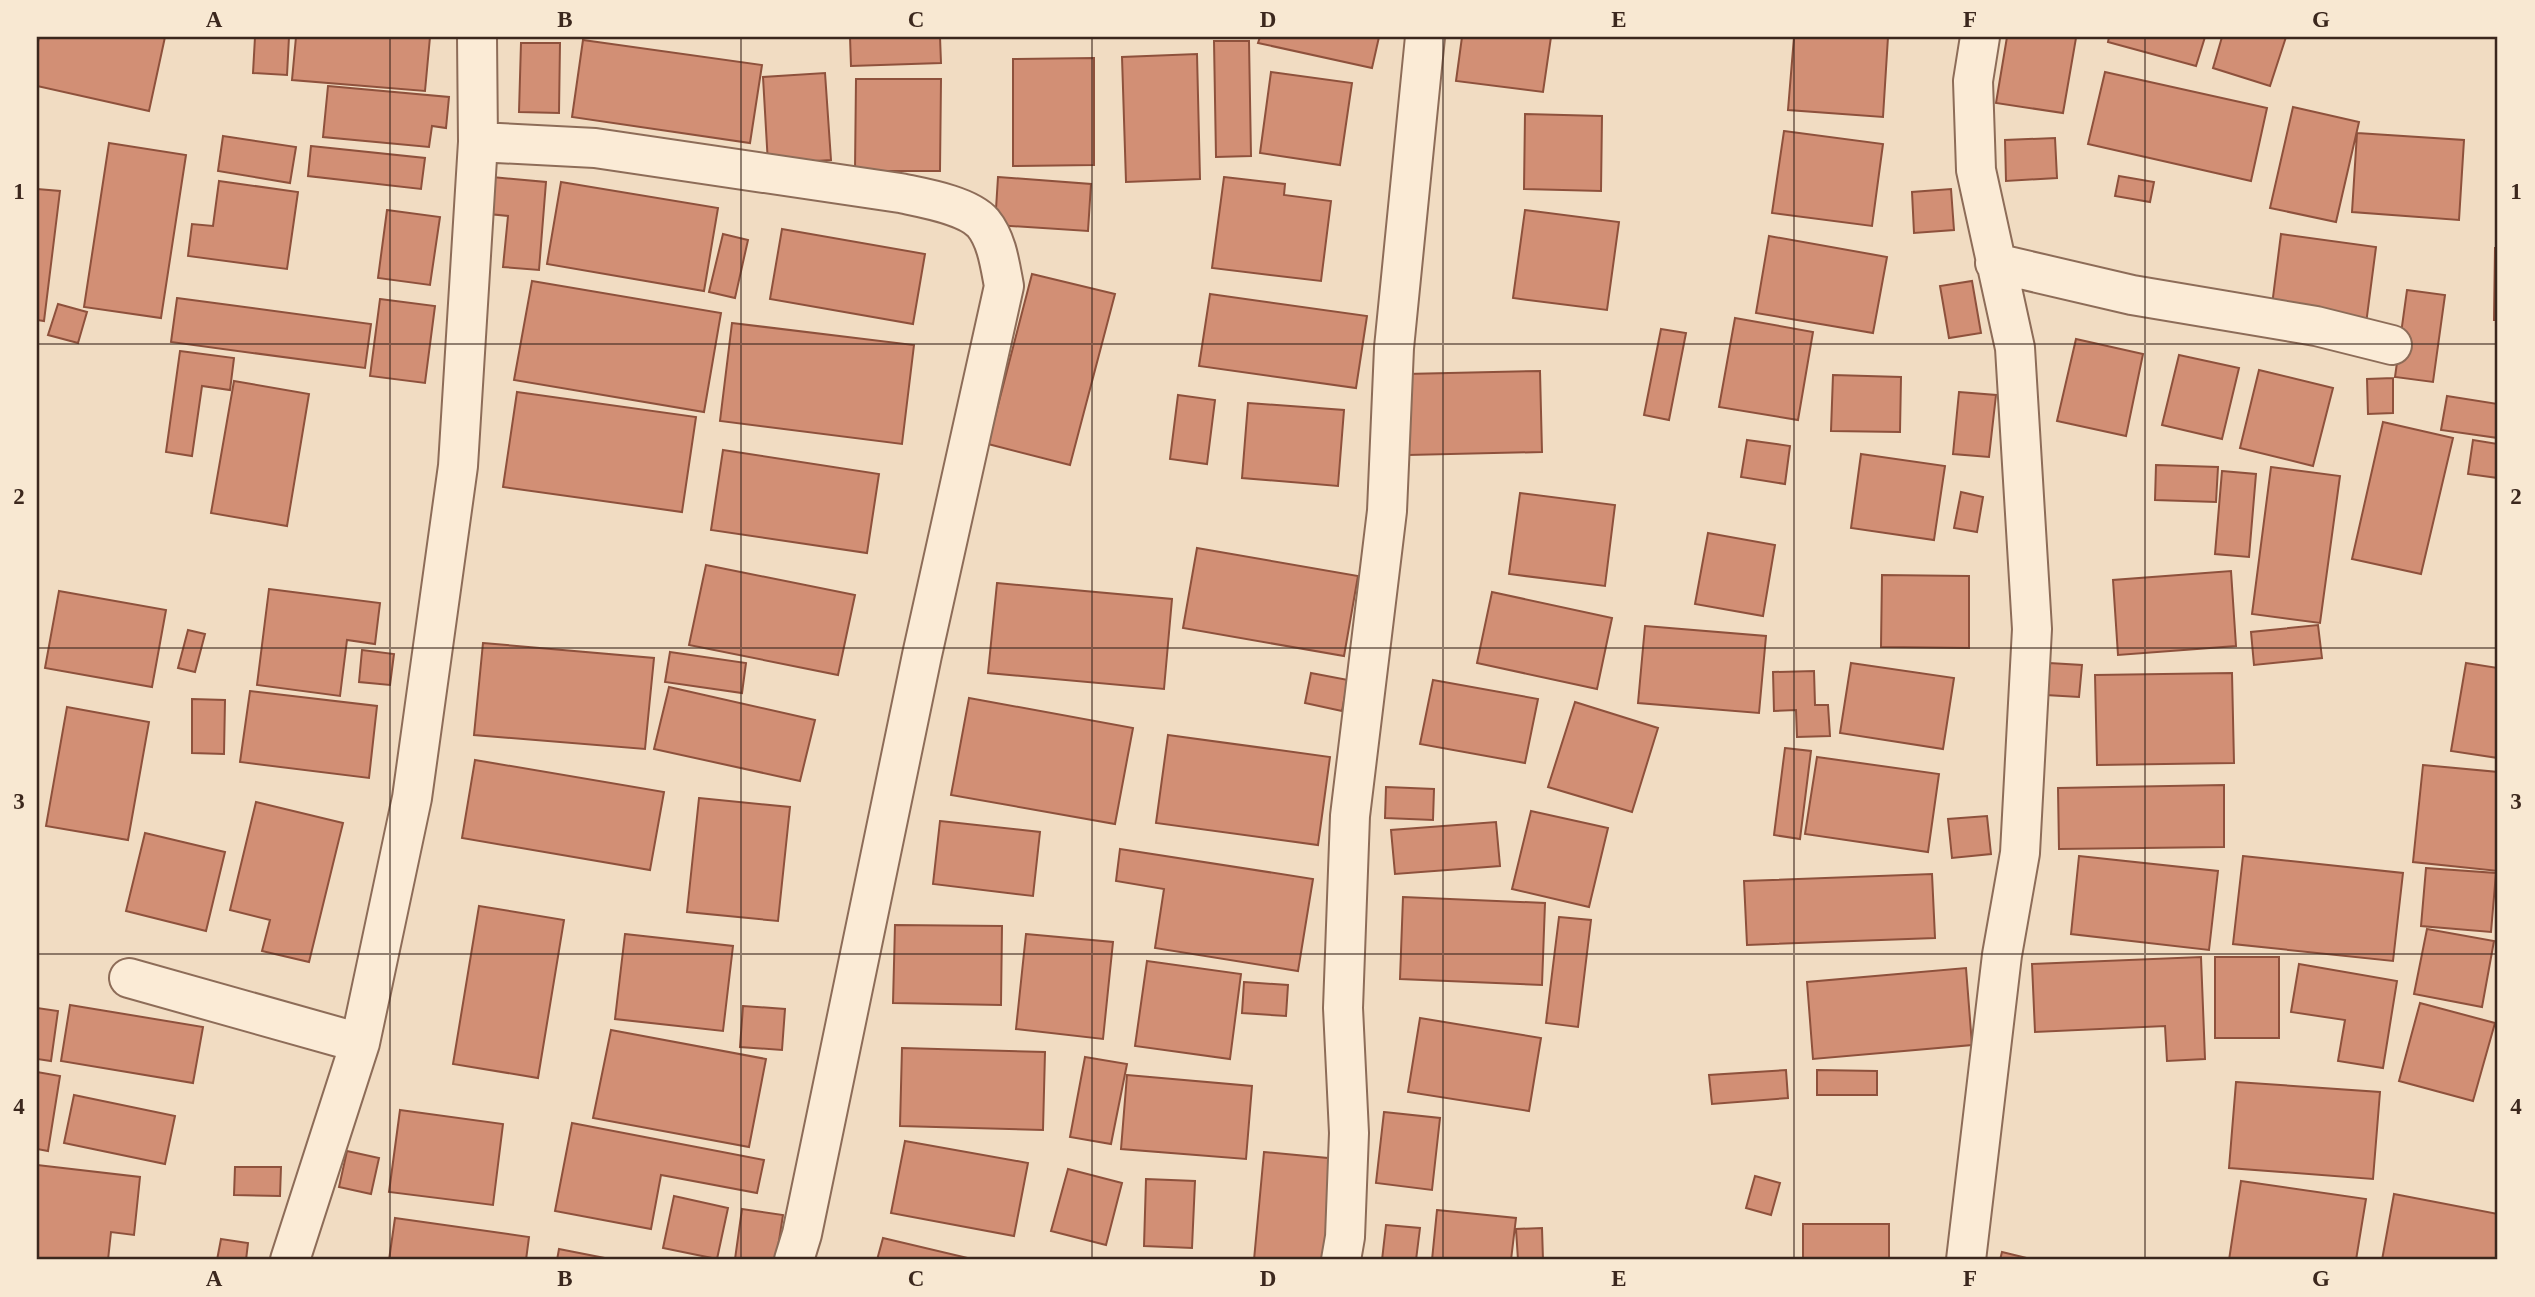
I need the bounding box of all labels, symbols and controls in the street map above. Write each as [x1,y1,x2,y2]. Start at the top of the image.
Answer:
text: A [206,7,223,32]
text: B [557,7,573,32]
text: C [908,7,924,32]
text: D [1260,7,1276,32]
text: E [1611,7,1627,32]
text: F [1963,7,1977,32]
text: G [2312,7,2330,32]
text: 1 [13,179,25,204]
text: 1 [2510,179,2522,204]
text: 2 [13,484,25,509]
text: 2 [2510,484,2522,509]
text: 3 [13,789,25,814]
text: 3 [2510,789,2522,814]
text: 4 [13,1094,25,1119]
text: 4 [2510,1094,2522,1119]
text: A [206,1266,223,1291]
text: B [557,1266,573,1291]
text: C [908,1266,924,1291]
text: D [1260,1266,1276,1291]
text: E [1611,1266,1627,1291]
text: F [1963,1266,1977,1291]
text: G [2312,1266,2330,1291]

